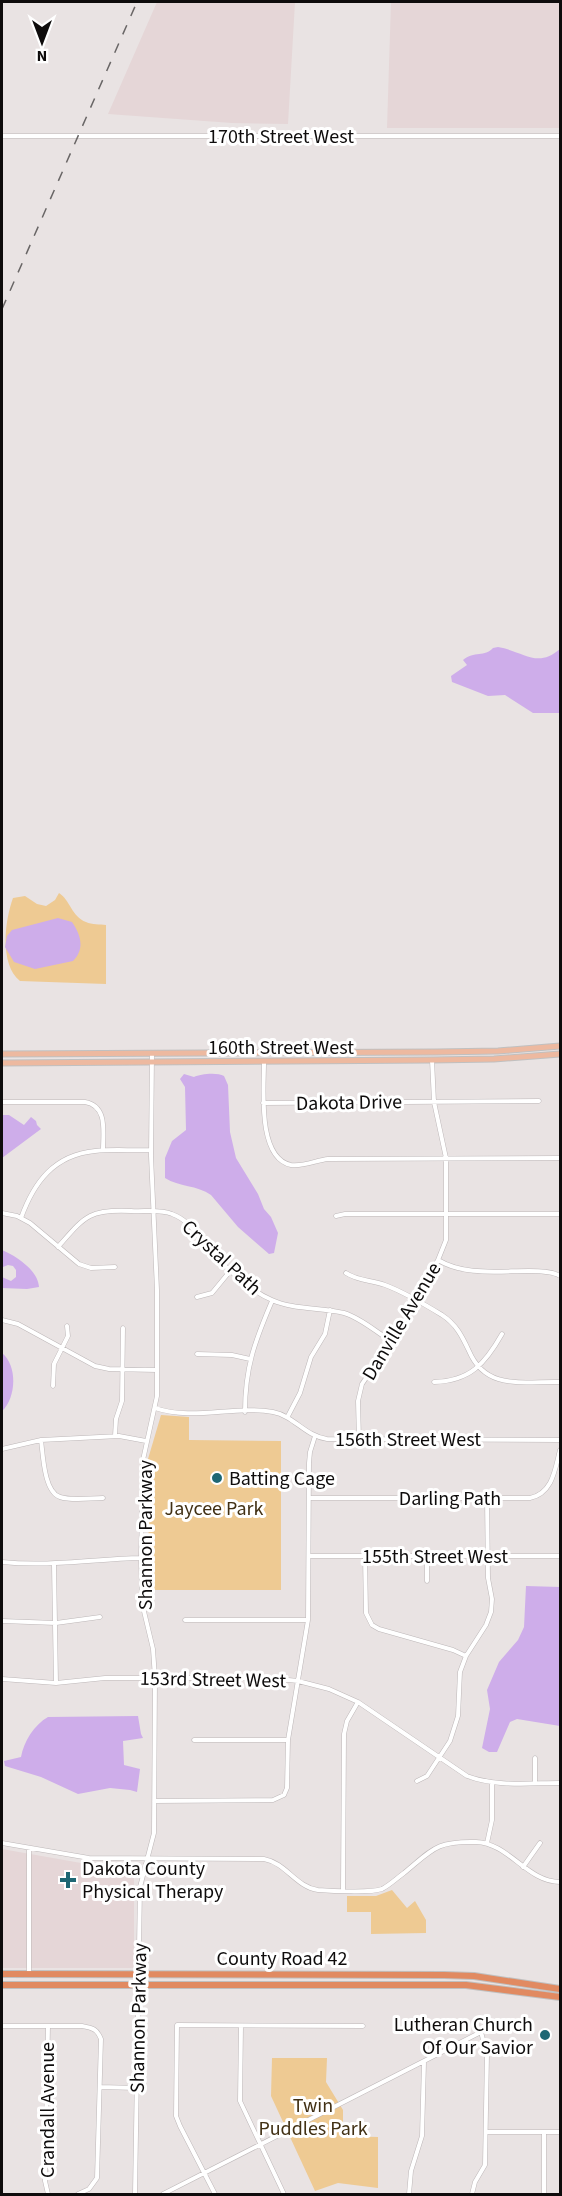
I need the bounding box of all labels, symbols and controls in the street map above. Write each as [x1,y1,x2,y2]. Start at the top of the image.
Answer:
north arrow [12,12,72,72]
text: N [37,45,47,67]
street label: 170th Street West [208,123,354,151]
street label: 160th Street West [208,1034,354,1062]
street label: Dakota Drive [296,1088,402,1118]
street label: Crystal Path [175,1214,267,1302]
street label: Danville Avenue [356,1257,448,1386]
street label: 156th Street West [335,1426,481,1454]
street label: Shannon Parkway [132,1459,160,1610]
place label: Batting Cage [229,1465,335,1493]
marker: Batting Cage [210,1471,224,1485]
street label: Darling Path [399,1485,501,1513]
park label: Jaycee Park [165,1495,264,1523]
street label: 155th Street West [362,1543,508,1571]
street label: 153rd Street West [140,1665,287,1695]
place label: Dakota County Physical Therapy [82,1855,224,1906]
marker: Dakota County Physical Therapy [59,1871,77,1889]
street label: Shannon Parkway [124,1942,154,2093]
street label: County Road 42 [217,1945,348,1973]
place label: Lutheran Church Of Our Savior [394,2011,533,2062]
marker: Lutheran Church Of Our Savior [538,2028,552,2042]
street label: Crandall Avenue [34,2042,62,2178]
park label: Twin Puddles Park [258,2092,368,2143]

